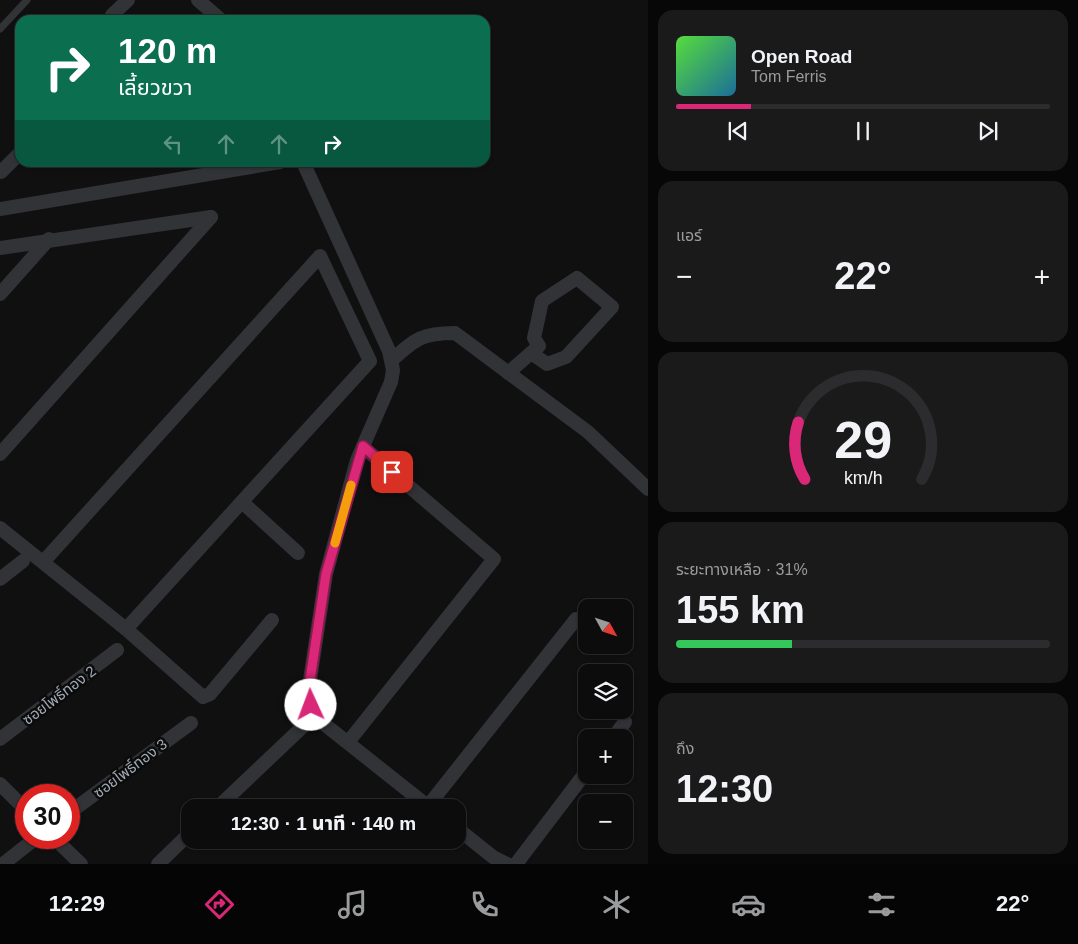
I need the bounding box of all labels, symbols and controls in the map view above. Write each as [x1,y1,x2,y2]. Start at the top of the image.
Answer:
text: 120 m [118,31,217,70]
icon: right [35,35,100,100]
text: Open Road [751,46,852,67]
text: Tom Ferris [751,68,827,85]
text: เลี้ยวขวา [118,75,193,100]
icon: previous [724,117,752,145]
icon: pause [849,117,877,145]
icon: next [974,117,1002,145]
icon: left [159,130,187,158]
icon: ahead [212,130,240,158]
icon: ahead [265,130,293,158]
icon: right [318,130,346,158]
text: แอร์ [676,227,702,244]
text: 22° [834,255,892,297]
text: − [676,261,692,292]
text: + [1034,261,1050,292]
text: 29 [834,411,892,469]
pin [371,451,413,493]
icon: arrive [378,458,406,486]
text: km/h [844,468,882,488]
text: ระยะทางเหลือ · 31% [676,561,808,578]
text: 155 km [676,589,805,631]
north arrow [578,599,632,654]
map controls [578,599,633,849]
street label: ซอยโพธิ์ทอง 2 [19,662,99,728]
button: layers [578,664,633,719]
position arrow [284,678,336,730]
button: + [578,729,633,784]
street label: ซอยโพธิ์ทอง 3 [90,735,170,801]
text: ถึง [676,740,694,757]
text: 12:30 [676,768,773,810]
speed limit sign: 30 [15,784,80,849]
button: − [578,794,633,849]
text: 12:30 · 1 นาที · 140 m [231,813,416,834]
icon: directions [202,887,237,922]
icon: music [335,887,370,922]
icon: phone [467,887,502,922]
icon: climate [599,887,634,922]
icon: car [731,887,766,922]
icon: filters [864,887,899,922]
text: 12:29 [49,891,105,916]
text: 22° [996,891,1029,916]

